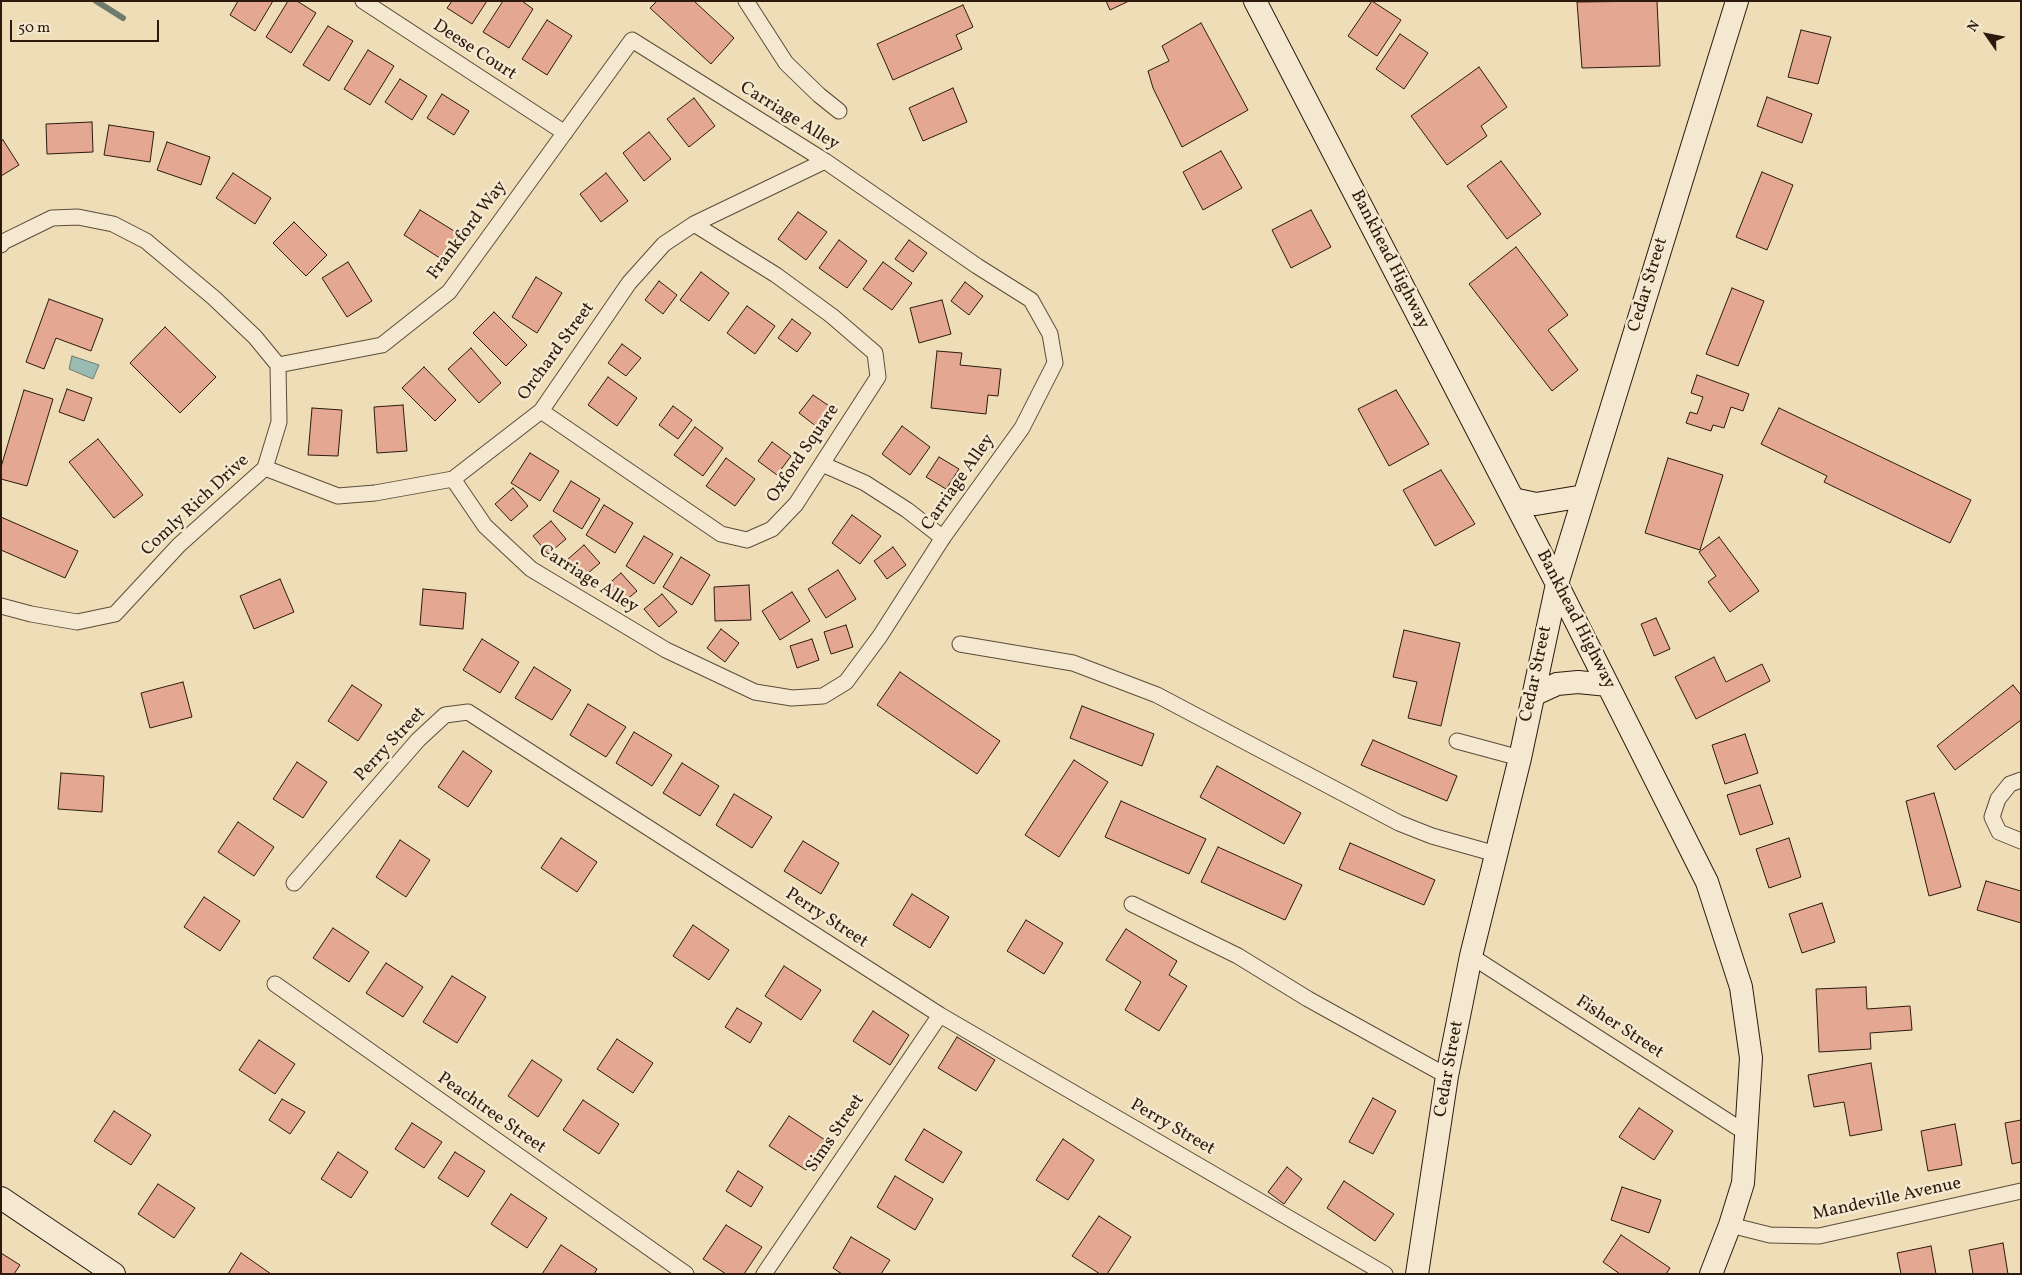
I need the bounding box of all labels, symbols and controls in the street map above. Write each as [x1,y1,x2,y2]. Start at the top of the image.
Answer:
scale bar [12,10,161,42]
north arrow [1962,10,2012,60]
street label: Deese Court [428,16,520,86]
text: N [1963,17,1985,36]
text: 50 m [18,18,50,39]
street label: Carriage Alley [735,78,843,156]
street label: Frankford Way [424,177,512,285]
street label: Bankhead Highway [1345,187,1433,333]
street label: Cedar Street [1624,235,1674,335]
street label: Orchard Street [514,299,600,405]
street label: Oxford Square [763,400,845,508]
street label: Carriage Alley [918,431,1000,535]
street label: Comly Rich Drive [138,451,254,561]
street label: Carriage Alley [534,541,642,619]
street label: Bankhead Highway [1531,547,1619,693]
street label: Cedar Street [1516,624,1558,724]
street label: Perry Street [351,703,431,787]
street label: Perry Street [781,884,871,954]
street label: Fisher Street [1571,992,1667,1064]
street label: Cedar Street [1431,1019,1469,1119]
street label: Peachtree Street [433,1069,549,1159]
street label: Sims Street [802,1091,870,1177]
street label: Perry Street [1126,1095,1218,1161]
street label: Mandeville Avenue [1811,1174,1963,1226]

